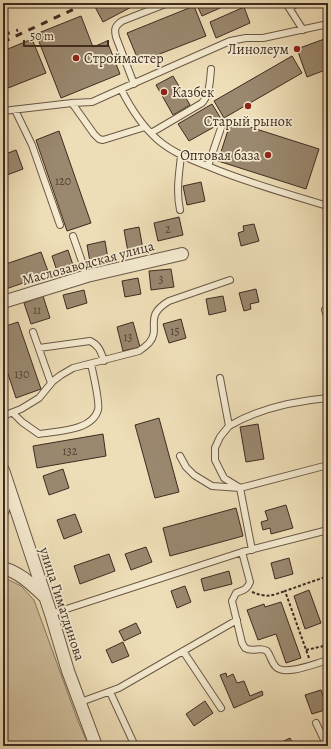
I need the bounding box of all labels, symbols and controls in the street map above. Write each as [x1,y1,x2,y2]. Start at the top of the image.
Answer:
scale bar [24,22,108,48]
text: 50 m [30,28,54,44]
place label: Линолеум [228,40,289,59]
marker: Линолеум [292,44,302,54]
place label: Строймастер [84,49,164,68]
marker: Строймастер [71,53,81,63]
place label: Казбек [172,83,214,102]
marker: Казбек [159,87,169,97]
marker: Старый рынок [243,101,253,111]
place label: Старый рынок [204,112,292,131]
place label: Оптовая база [180,146,261,165]
marker: Оптовая база [263,150,273,160]
house number: 120 [55,173,71,189]
house number: 2 [165,221,171,237]
street label: Маслозаводская улица [20,236,157,290]
house number: 3 [159,271,164,287]
house number: 11 [33,302,41,318]
house number: 15 [170,323,180,339]
house number: 13 [123,329,133,345]
house number: 130 [14,366,30,382]
house number: 132 [63,443,78,459]
street label: улица Гиматдинова [34,544,90,664]

